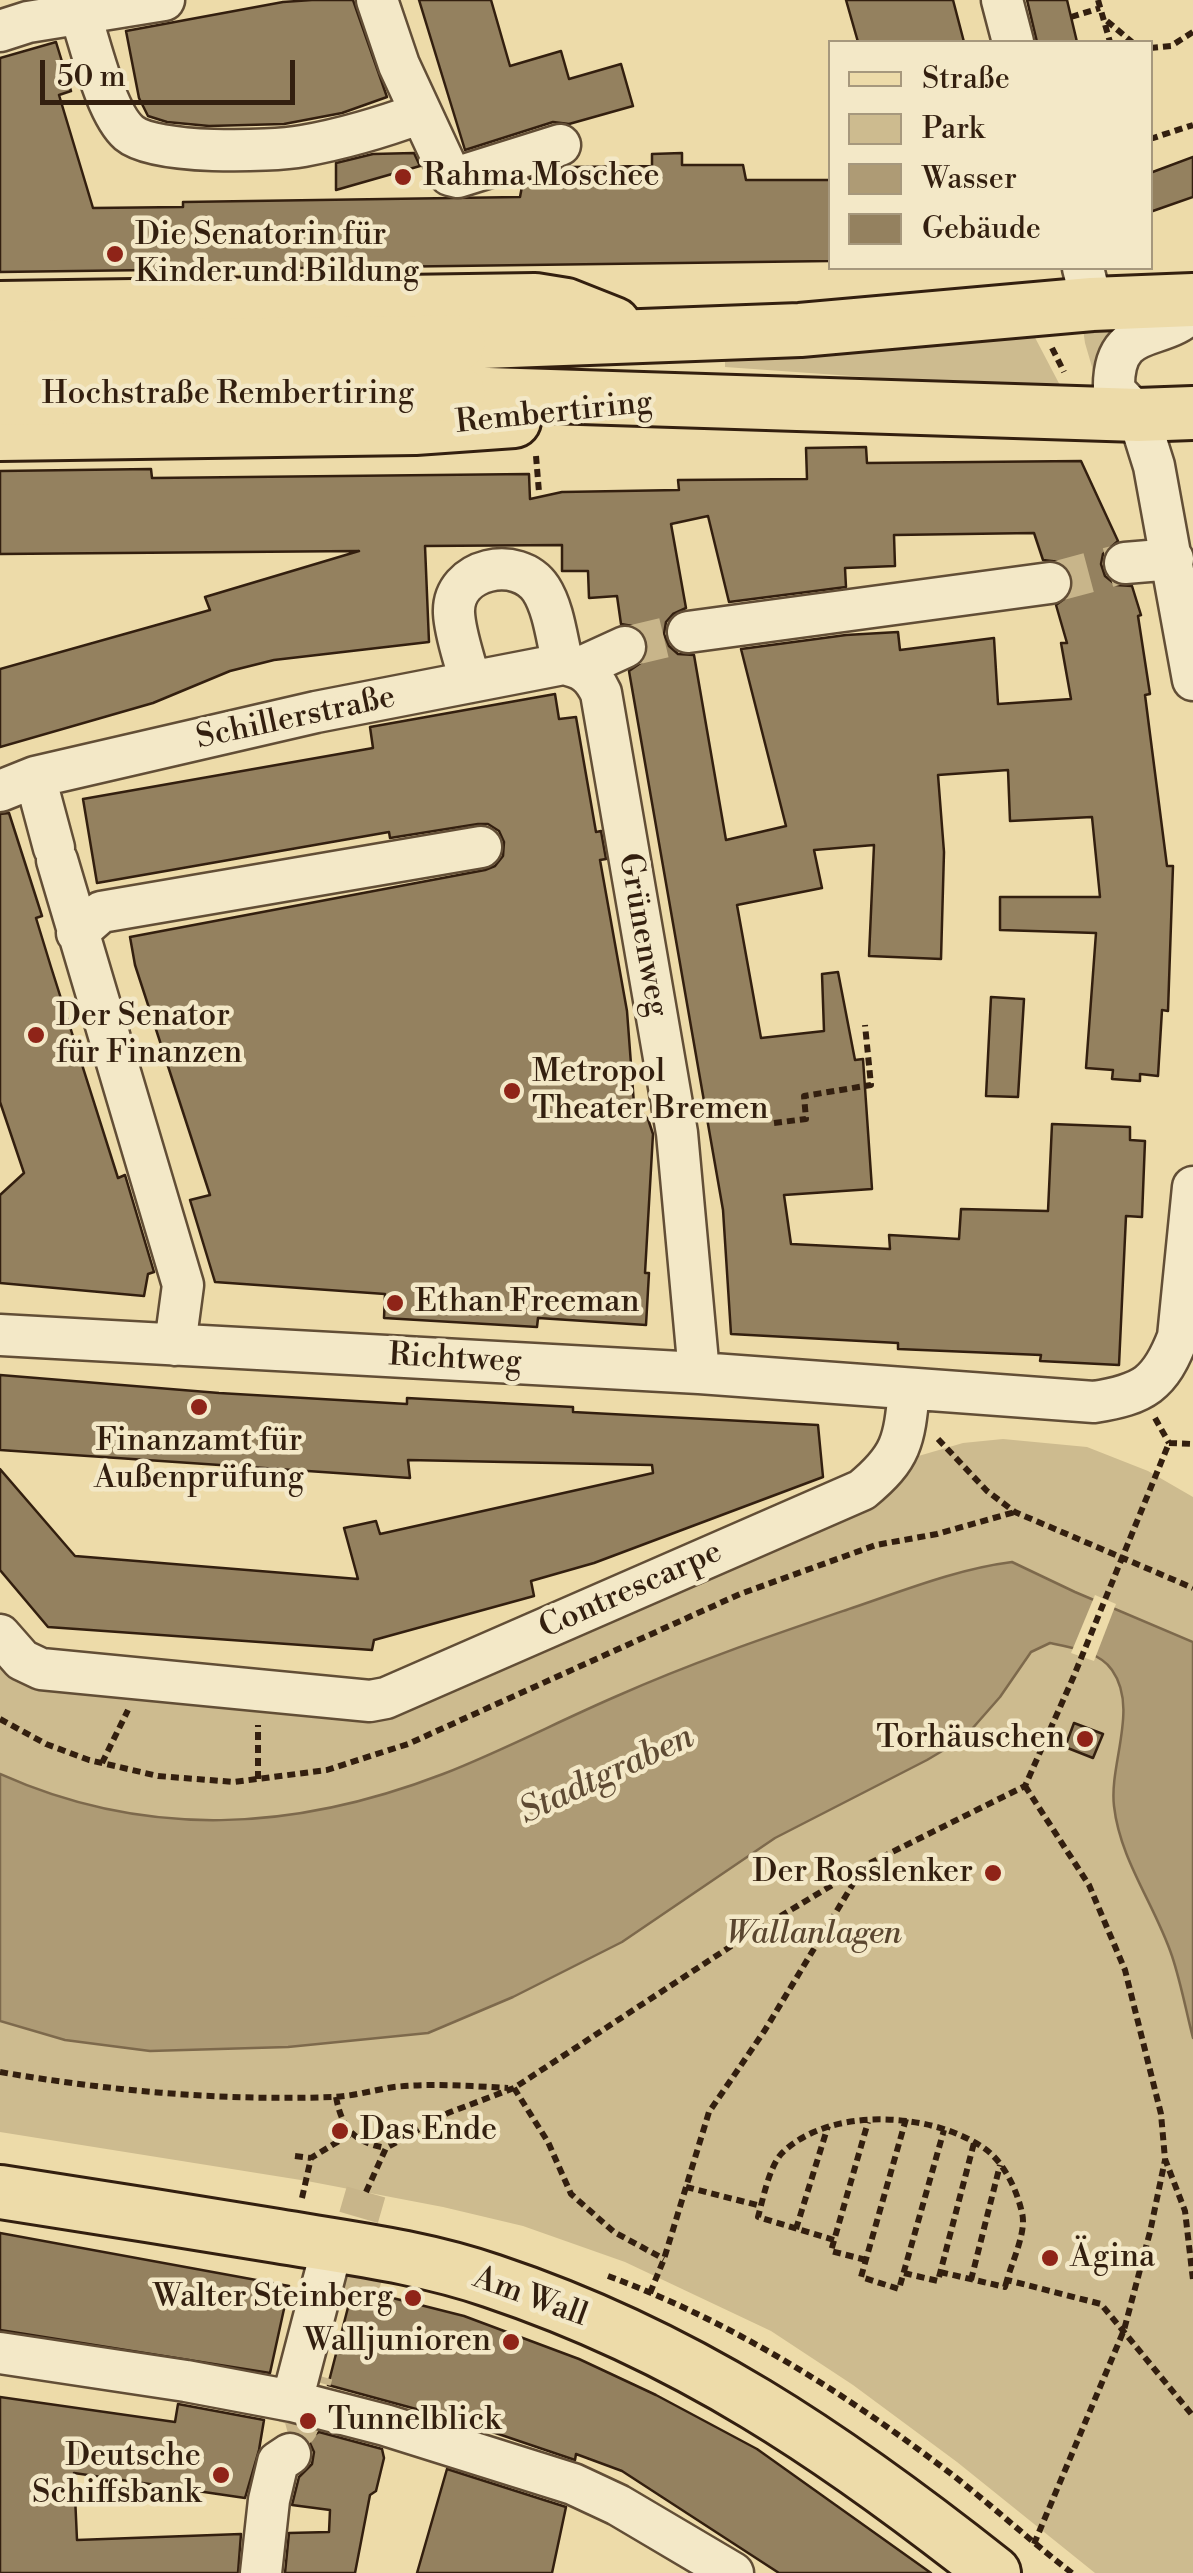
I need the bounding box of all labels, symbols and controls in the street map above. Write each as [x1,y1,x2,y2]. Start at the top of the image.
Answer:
scale bar [45,40,300,102]
legend [828,40,1153,270]
text: 50 m [57,58,126,96]
text: Straße [922,60,1010,98]
text: Park [922,110,984,148]
place label: Rahma Moschee [423,158,660,196]
text: Wasser [922,160,1017,198]
marker: Rahma Moschee [392,166,414,188]
text: Gebäude [922,210,1041,248]
place label: Die Senatorin für Kinder und Bildung [135,217,419,292]
marker: Die Senatorin für Kinder und Bildung [104,243,126,265]
street label: Hochstraße Rembertiring [42,376,414,414]
street label: Rembertiring [454,385,654,443]
street label: Schillerstraße [193,679,399,759]
street label: Grünenweg [609,850,675,1020]
place label: Der Senator für Finanzen [56,998,242,1073]
marker: Der Senator für Finanzen [25,1024,47,1046]
place label: Metropol Theater Bremen [532,1054,768,1129]
marker: Metropol Theater Bremen [501,1080,523,1102]
place label: Ethan Freeman [415,1284,640,1322]
marker: Ethan Freeman [384,1292,406,1314]
street label: Richtweg [387,1337,523,1383]
marker: Finanzamt für Außenprüfung [188,1396,210,1418]
place label: Finanzamt für Außenprüfung [94,1423,304,1498]
street label: Contrescarpe [534,1534,728,1648]
water label: Stadtgraben [513,1717,701,1835]
place label: Torhäuschen [876,1720,1065,1758]
marker: Torhäuschen [1074,1728,1096,1750]
place label: Der Rosslenker [753,1854,973,1892]
marker: Der Rosslenker [982,1862,1004,1884]
park label: Wallanlagen [726,1916,902,1954]
place label: Das Ende [360,2112,497,2150]
marker: Das Ende [329,2120,351,2142]
place label: Ägina [1070,2239,1155,2277]
marker: Ägina [1039,2247,1061,2269]
street label: Am Wall [468,2260,592,2336]
place label: Walter Steinberg [153,2279,393,2317]
marker: Walter Steinberg [402,2287,424,2309]
place label: Walljunioren [304,2323,491,2361]
marker: Walljunioren [500,2331,522,2353]
place label: Tunnelblick [328,2402,501,2440]
marker: Tunnelblick [297,2410,319,2432]
place label: Deutsche Schiffsbank [32,2438,201,2513]
marker: Deutsche Schiffsbank [210,2464,232,2486]

